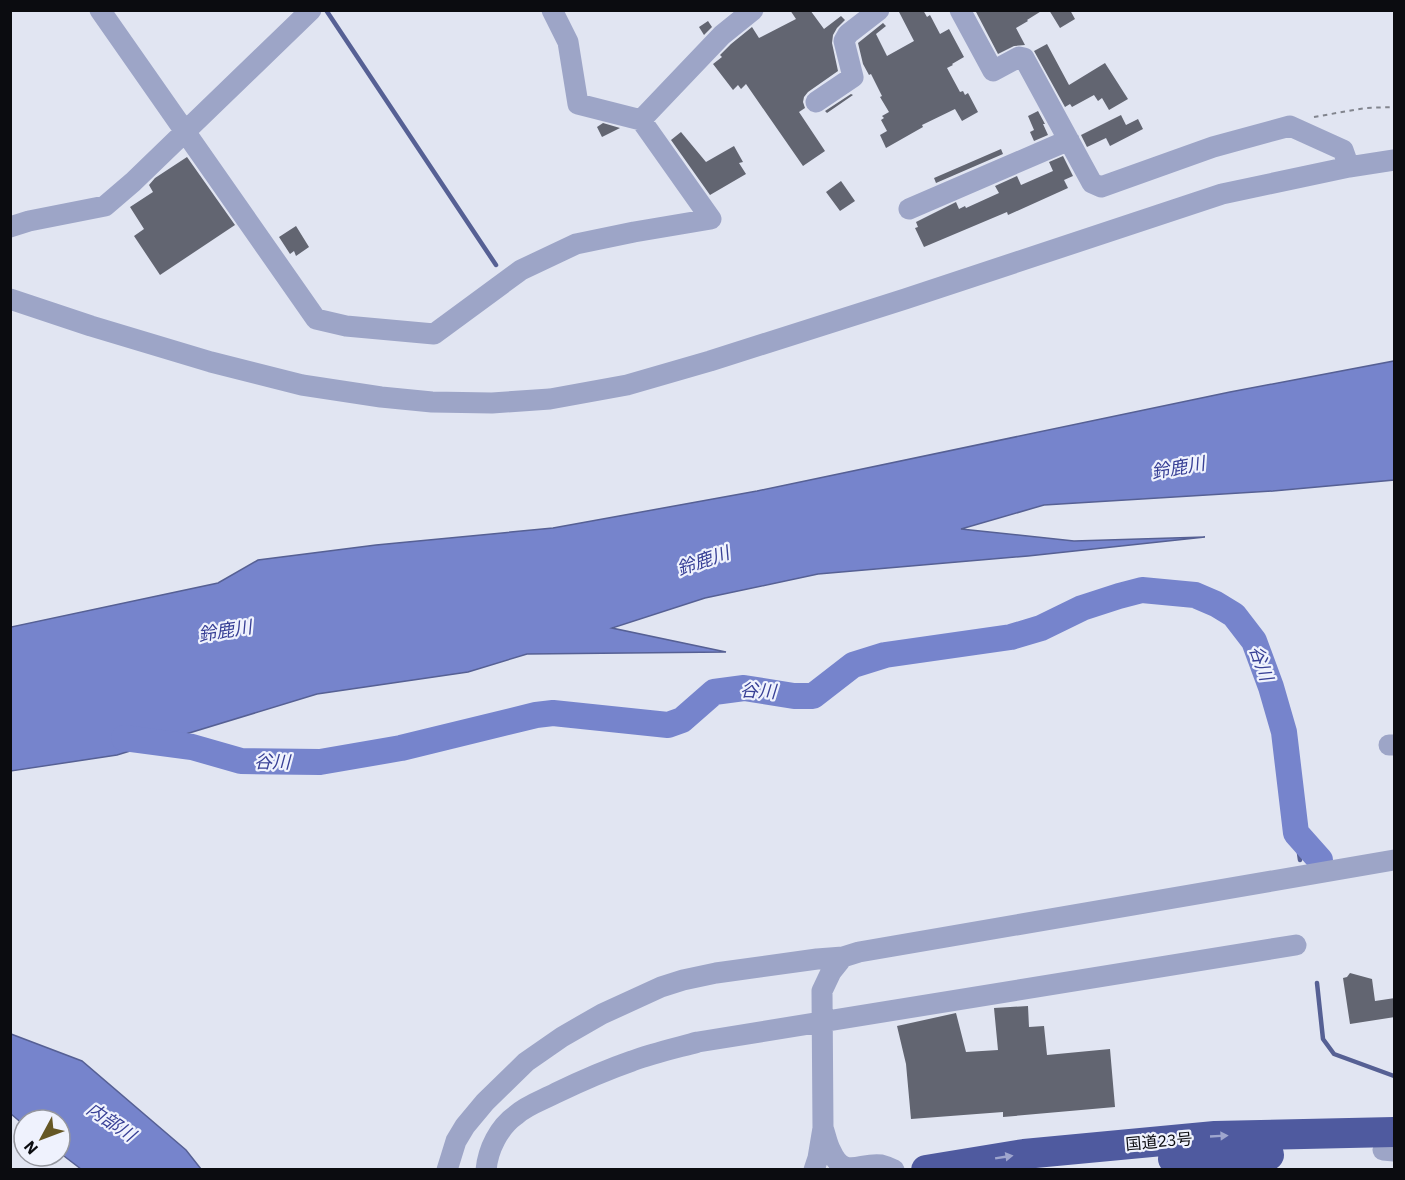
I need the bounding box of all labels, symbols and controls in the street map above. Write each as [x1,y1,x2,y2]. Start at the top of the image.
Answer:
water label: 鈴鹿川 [1149,451,1208,484]
water label: 鈴鹿川 [674,540,734,580]
water label: 鈴鹿川 [196,615,255,646]
water label: 谷川 [1245,642,1279,686]
water label: 谷川 [739,678,779,703]
water label: 谷川 [254,750,292,773]
water label: 内部川 [82,1097,142,1147]
north arrow [12,1108,72,1168]
street label: 国道23号 [1125,1128,1193,1154]
one-way arrow [1209,1132,1228,1141]
text: N [19,1137,42,1159]
one-way arrow [995,1152,1014,1161]

